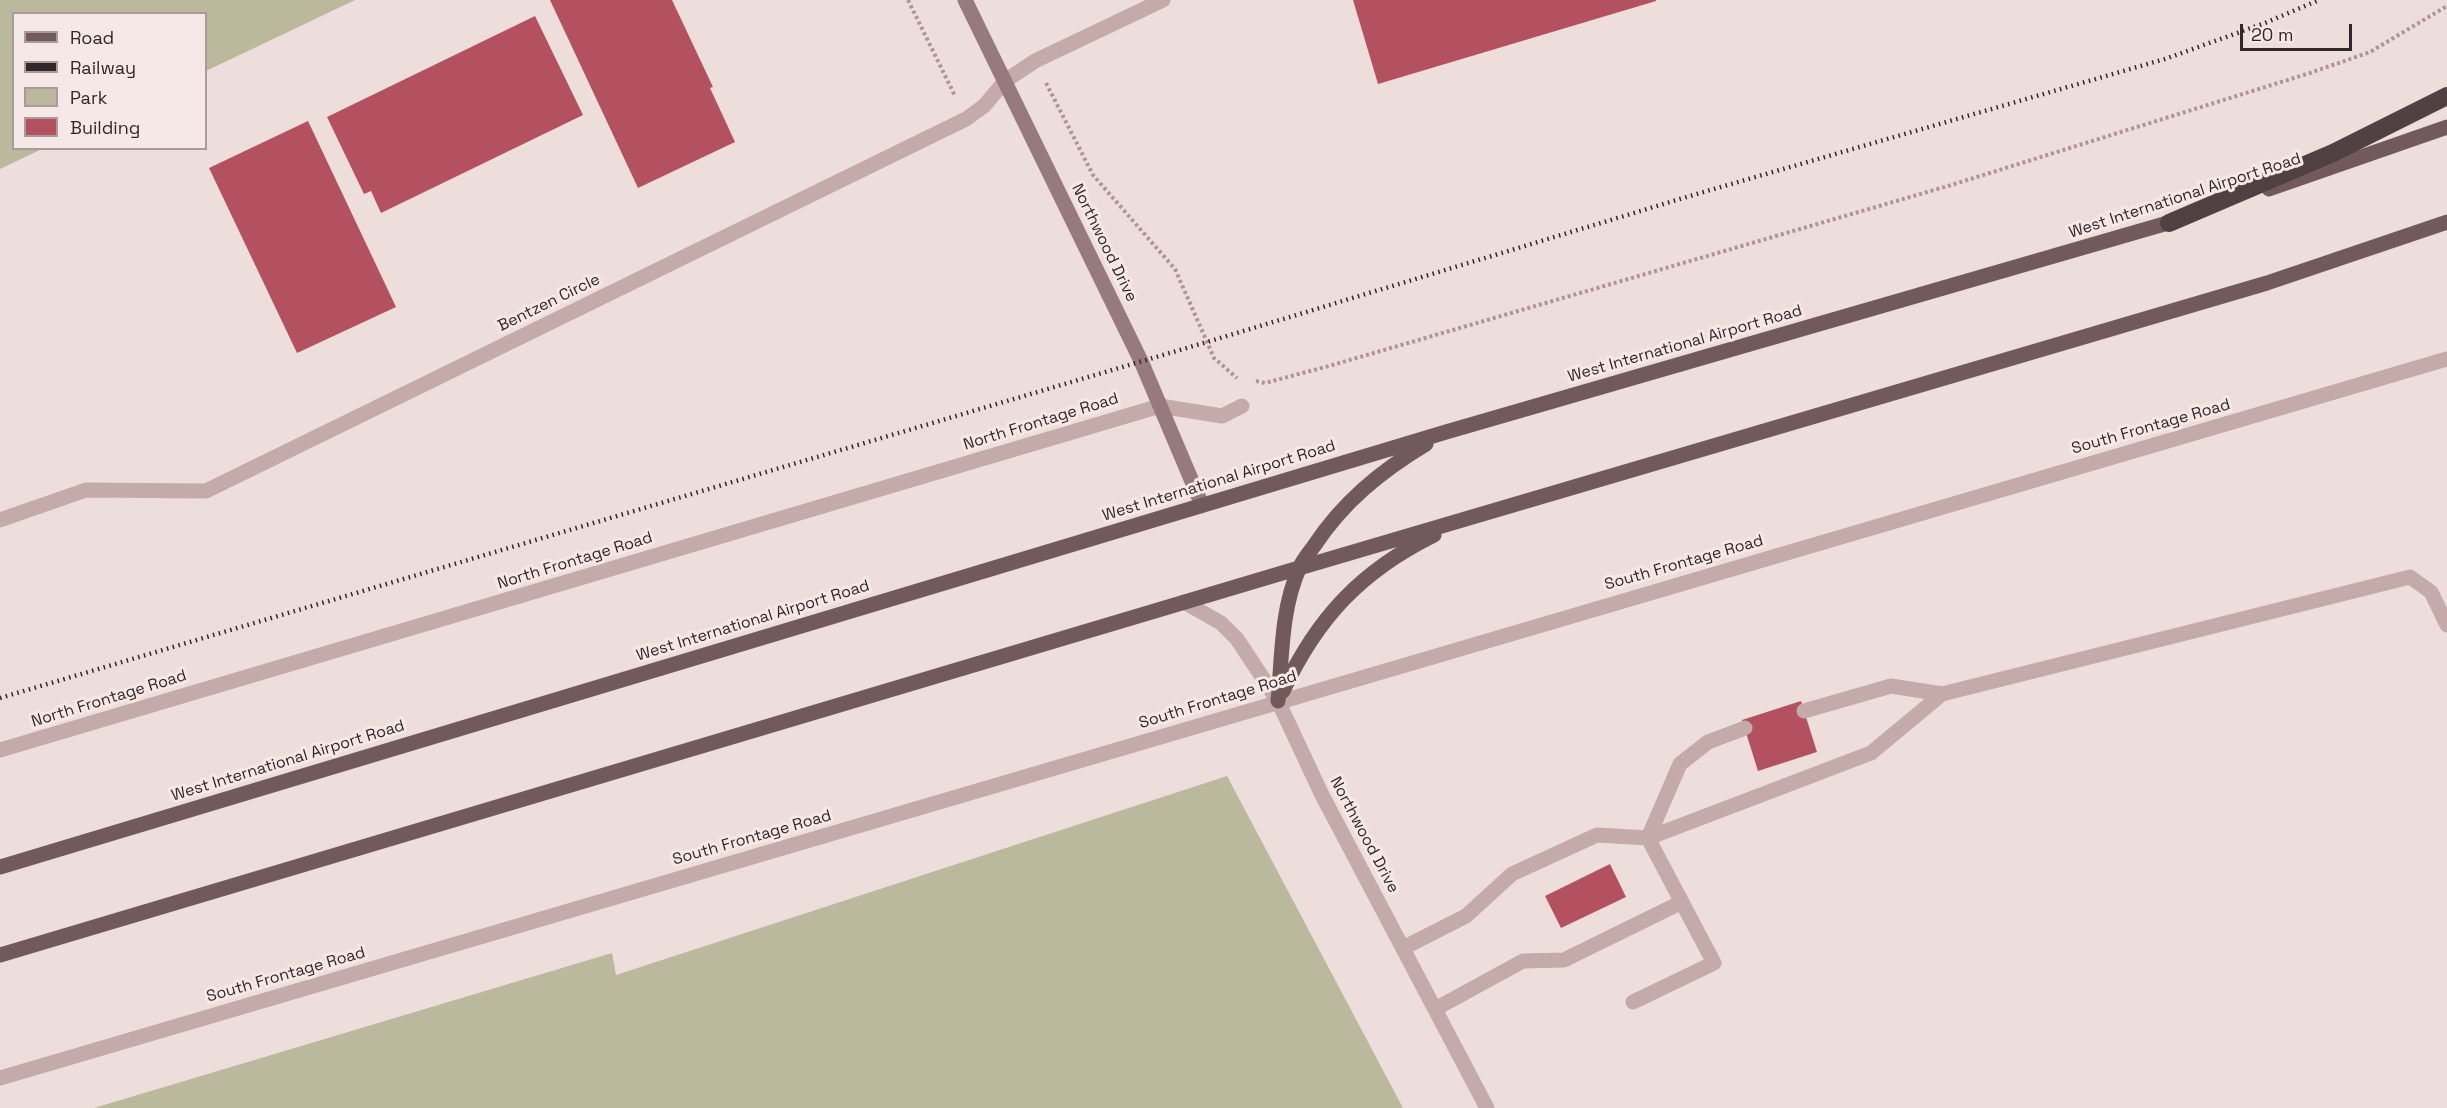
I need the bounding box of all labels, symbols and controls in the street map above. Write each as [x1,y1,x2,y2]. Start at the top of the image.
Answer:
legend [12,12,207,150]
scale bar [2243,12,2356,50]
text: 20 m [2251,23,2294,46]
text: Road [70,26,114,49]
text: Railway [70,56,136,79]
text: Park [70,86,107,109]
text: Building [70,116,140,139]
street label: West International Airport Road [2067,149,2303,243]
street label: Northwood Drive [1067,181,1141,305]
street label: Bentzen Circle [495,270,603,336]
street label: West International Airport Road [1566,301,1804,387]
street label: North Frontage Road [961,389,1121,455]
street label: South Frontage Road [2070,395,2232,459]
street label: West International Airport Road [1100,436,1338,526]
street label: North Frontage Road [495,528,655,594]
street label: South Frontage Road [1603,531,1765,595]
street label: West International Airport Road [634,576,872,666]
street label: North Frontage Road [29,666,189,732]
street label: South Frontage Road [1137,667,1299,733]
street label: West International Airport Road [169,716,407,806]
street label: Northwood Drive [1325,774,1403,896]
street label: South Frontage Road [671,806,833,870]
street label: South Frontage Road [205,943,367,1007]

